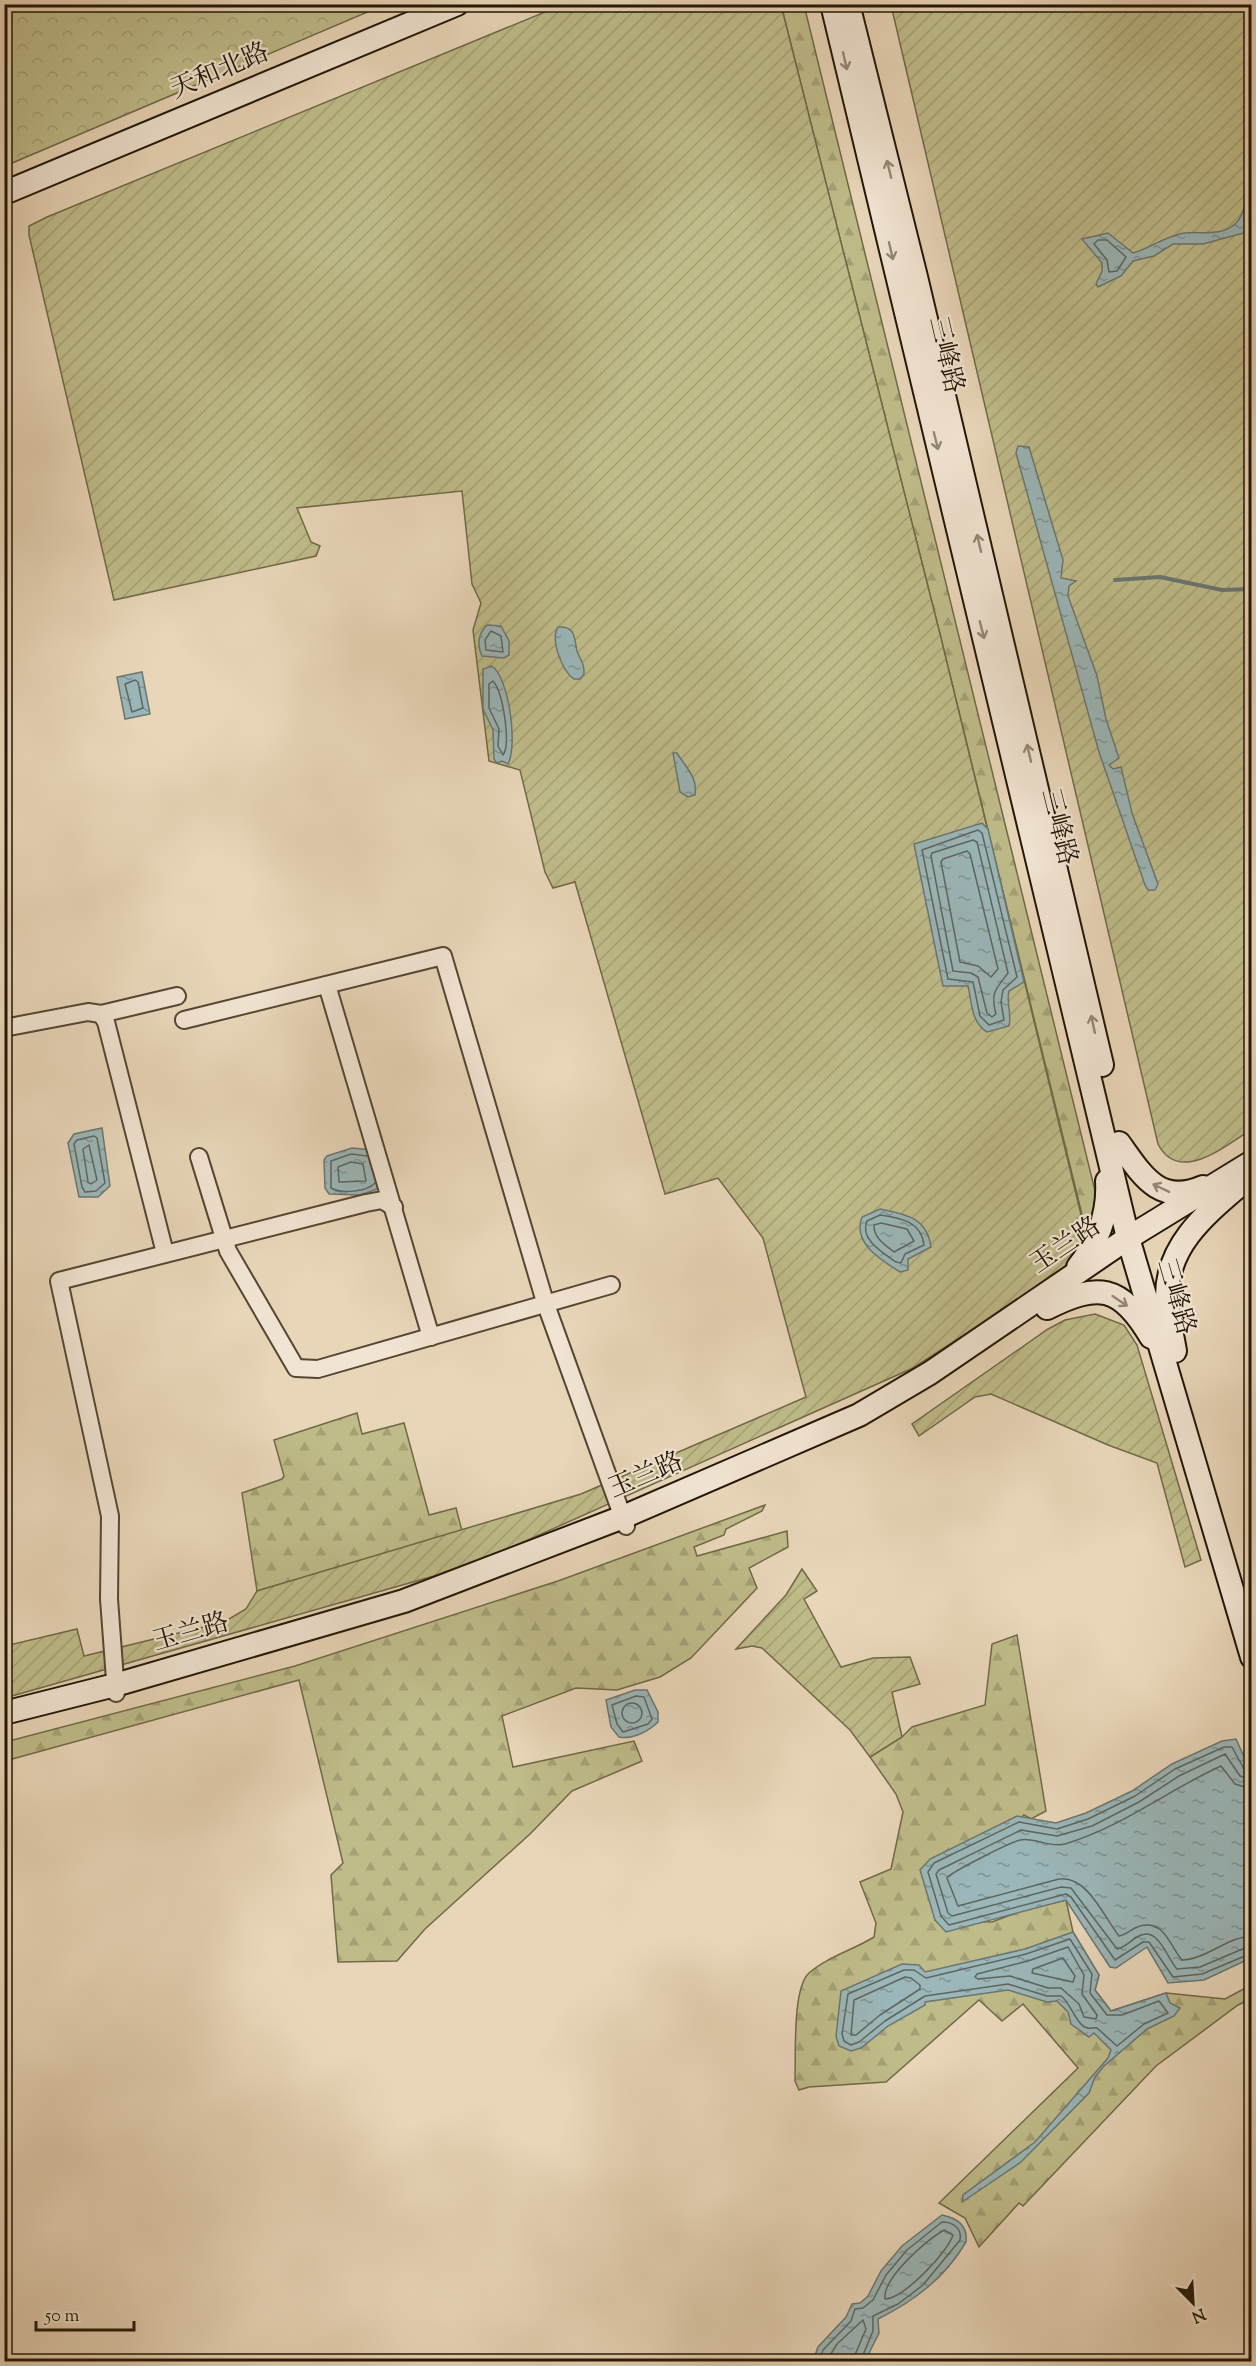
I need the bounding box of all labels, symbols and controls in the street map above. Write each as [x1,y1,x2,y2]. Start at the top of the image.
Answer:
street label: 天和北路 [165,35,275,109]
one-way arrow [840,52,852,71]
one-way arrow [883,160,895,179]
one-way arrow [885,241,897,260]
street label: 三峰路 [918,313,972,397]
one-way arrow [931,431,942,450]
one-way arrow [973,533,985,552]
one-way arrow [976,620,988,639]
one-way arrow [1023,744,1035,763]
street label: 三峰路 [1031,785,1085,869]
one-way arrow [1087,1015,1098,1035]
one-way arrow [1152,1181,1170,1193]
street label: 玉兰路 [1023,1209,1109,1283]
street label: 三峰路 [1146,1254,1204,1340]
one-way arrow [1111,1295,1128,1307]
street label: 玉兰路 [603,1444,689,1508]
street label: 玉兰路 [148,1604,234,1662]
north arrow [1163,2273,1223,2333]
scale bar [36,2294,134,2332]
text: N [1187,2301,1209,2328]
text: 50 m [44,2304,80,2330]

